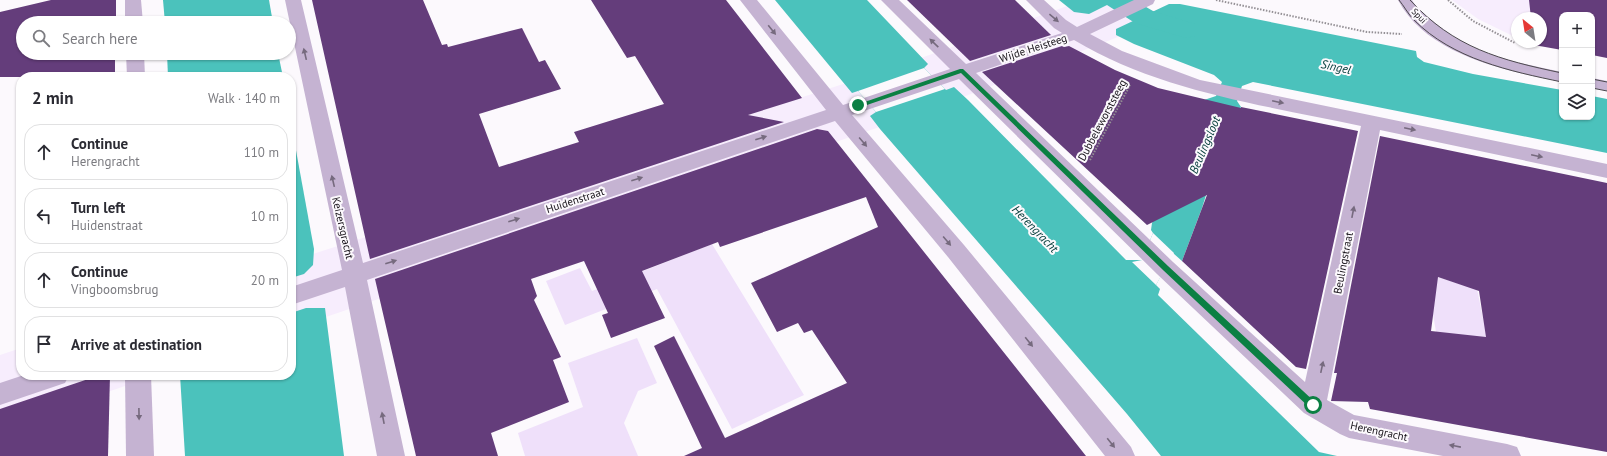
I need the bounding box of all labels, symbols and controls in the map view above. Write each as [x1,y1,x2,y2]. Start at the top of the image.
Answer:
street label: Spui [1410,6,1429,26]
north arrow [1511,12,1547,48]
map controls [1559,12,1595,120]
button: + [1559,12,1595,48]
one-way arrow [1048,14,1059,23]
search box [16,16,296,60]
one-way arrow [768,25,777,36]
icon: search [30,27,52,49]
text: Search here [62,29,138,48]
street label: Wijde Heisteeg [997,30,1069,66]
one-way arrow [929,39,939,48]
one-way arrow [301,48,307,60]
button: − [1559,48,1595,84]
water label: Singel [1320,56,1353,77]
street label: Dubbeleworststeeg [1075,77,1129,163]
button: layers [1559,84,1595,120]
text: 2 min [32,87,73,109]
text: Walk · 140 m [208,90,280,107]
route end [849,96,867,114]
one-way arrow [1271,99,1284,105]
water label: Beulingsloot [1186,113,1224,176]
one-way arrow [1404,127,1416,133]
text: Continue [71,134,128,153]
one-way arrow [755,135,767,141]
one-way arrow [859,137,868,147]
icon: ahead [33,141,55,163]
text: 110 m [244,144,279,161]
text: Herengracht [71,153,140,170]
one-way arrow [1531,154,1543,160]
one-way arrow [330,175,336,187]
one-way arrow [632,176,644,182]
street label: Huidenstraat [544,184,606,216]
street label: Keizersgracht [329,196,357,261]
text: Turn left [71,198,125,217]
water label: Herengracht [1009,202,1062,256]
icon: left [33,205,55,227]
one-way arrow [1351,206,1357,218]
text: 10 m [251,208,279,225]
text: Huidenstraat [71,217,143,234]
one-way arrow [508,217,520,223]
street label: Beulingstraat [1330,231,1356,295]
one-way arrow [943,236,952,247]
one-way arrow [385,258,397,264]
text: Continue [71,262,128,281]
icon: ahead [33,269,55,291]
text: 20 m [251,272,279,289]
text: Vingboomsbrug [71,281,158,298]
icon: arrive [33,333,55,355]
text: Arrive at destination [71,335,202,354]
one-way arrow [1025,337,1033,348]
one-way arrow [1319,361,1325,373]
route start [1304,396,1322,414]
one-way arrow [136,408,142,421]
one-way arrow [380,412,386,424]
street label: Herengracht [1349,418,1409,444]
one-way arrow [1106,438,1115,449]
one-way arrow [1449,443,1461,449]

